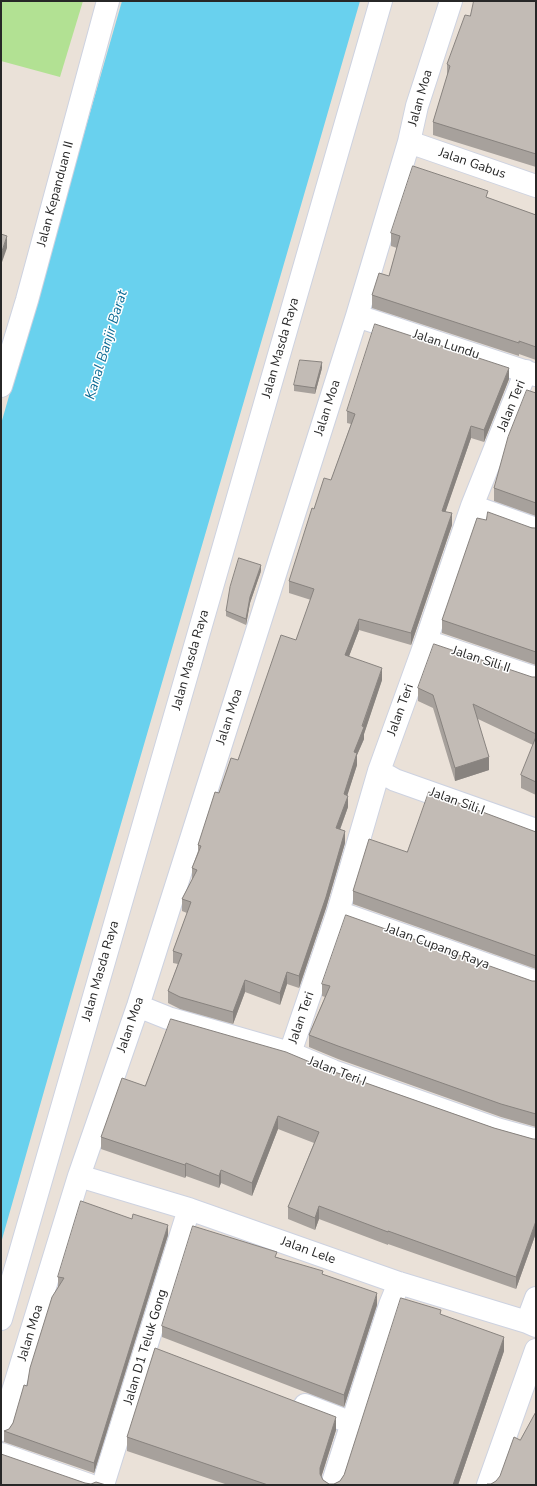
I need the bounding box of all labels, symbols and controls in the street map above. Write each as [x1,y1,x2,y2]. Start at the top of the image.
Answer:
street label: Jalan Moa [406,68,436,128]
street label: Jalan Kepanduan II [34,140,78,248]
street label: Jalan Gabus [436,145,508,183]
water label: Kanal Banjir Barat [82,288,132,402]
street label: Jalan Masda Raya [259,296,303,400]
street label: Jalan Lundu [411,327,481,363]
street label: Jalan Moa [312,378,344,438]
street label: Jalan Teri [495,378,529,434]
street label: Jalan Masda Raya [169,608,213,712]
street label: Jalan Sili II [450,643,512,677]
street label: Jalan Teri [384,682,418,738]
street label: Jalan Moa [214,687,246,747]
street label: Jalan Sili I [427,785,487,819]
street label: Jalan Masda Raya [79,919,123,1023]
street label: Jalan Cupang Raya [383,921,491,973]
street label: Jalan Teri [286,990,318,1046]
street label: Jalan Moa [114,995,148,1055]
street label: Jalan Teri I [306,1054,368,1090]
street label: Jalan Lele [278,1234,338,1268]
street label: Jalan D1 Teluk Gong [121,1287,171,1407]
street label: Jalan Moa [15,1303,47,1363]

